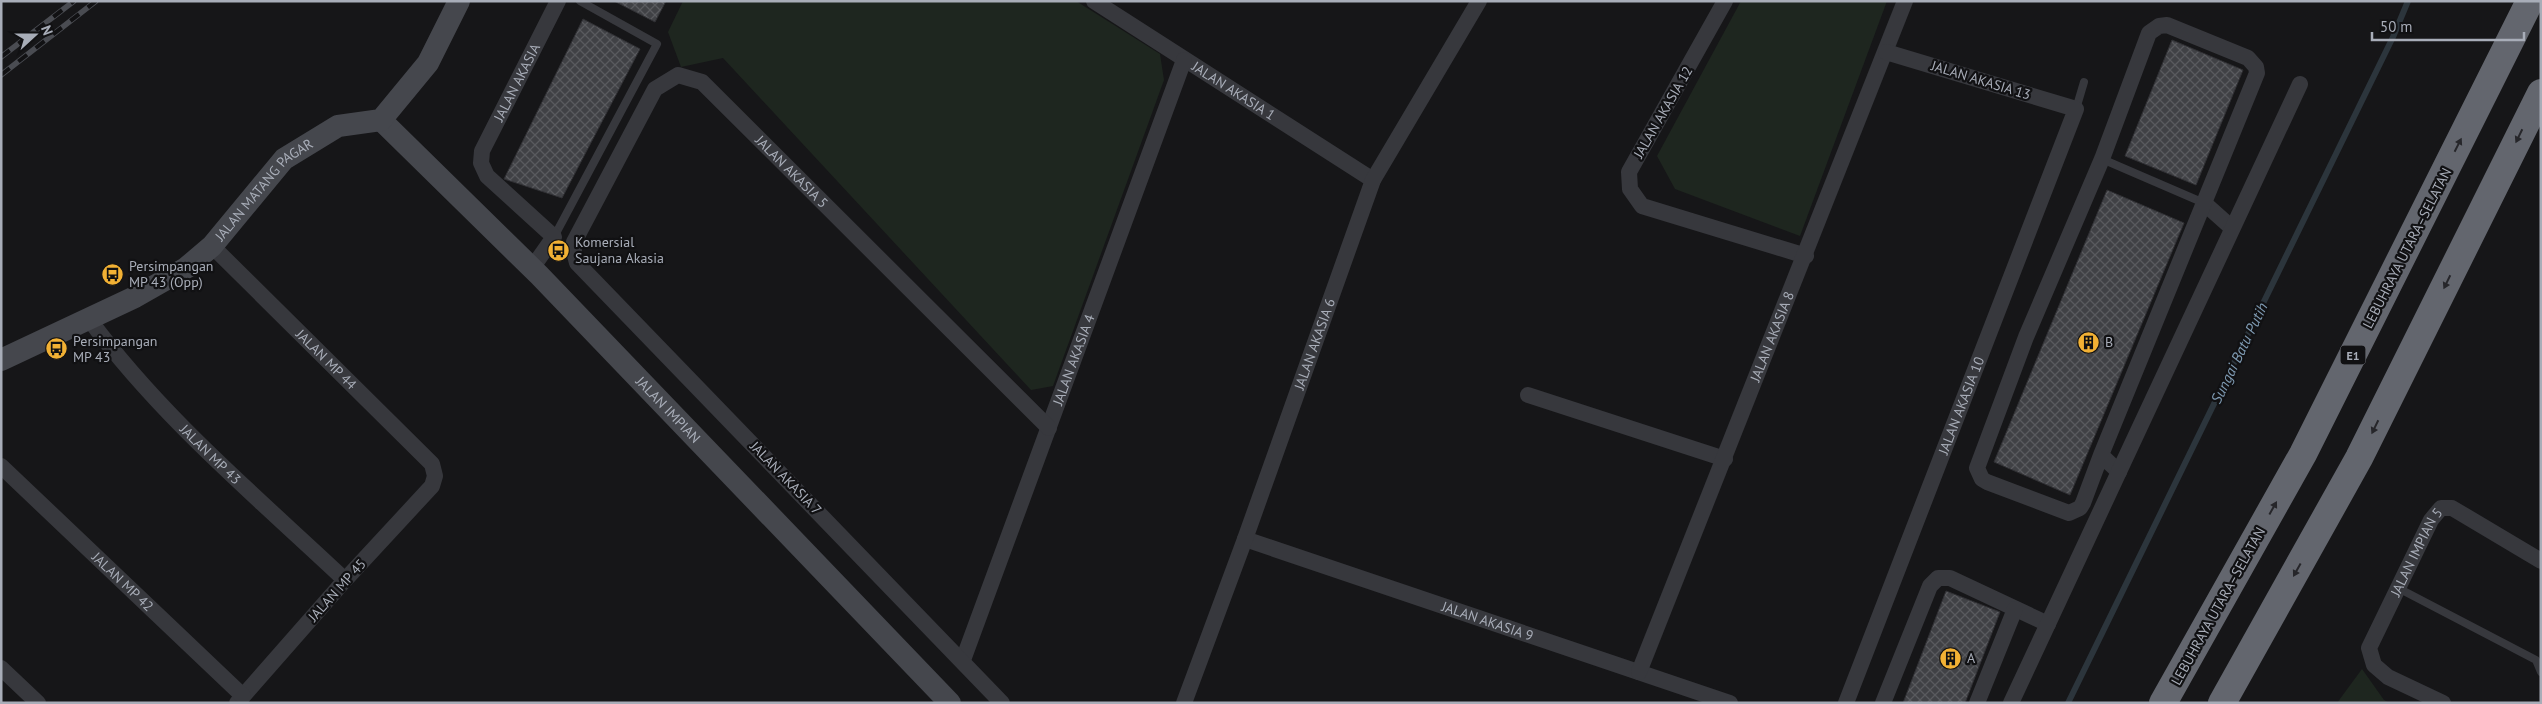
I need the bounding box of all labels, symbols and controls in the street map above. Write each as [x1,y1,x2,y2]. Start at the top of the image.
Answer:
north arrow [10,10,60,60]
scale bar [2372,10,2524,42]
text: 50 m [2380,17,2413,36]
text: N [37,23,57,38]
street label: JALAN AKASIA [489,40,544,125]
street label: JALAN AKASIA 13 [1928,56,2033,104]
street label: JALAN AKASIA 1 [1188,57,1279,124]
street label: JALAN AKASIA 12 [1629,63,1697,162]
one-way arrow [2515,129,2523,143]
street label: JALAN AKASIA 5 [751,131,832,212]
street label: JALAN MATANG PAGAR [210,134,316,245]
one-way arrow [2454,138,2462,152]
street label: LEBUHRAYA UTARA–SELATAN [2359,165,2455,331]
place label: Komersial Saujana Akasia [575,233,664,267]
bus stop icon: Komersial Saujana Akasia [547,238,571,262]
place label: Persimpangan MP 43 (Opp) [129,257,214,291]
bus stop icon: Persimpangan MP 43 (Opp) [101,262,125,286]
one-way arrow [2443,275,2451,289]
street label: JALAN AKASIA 8 [1746,289,1798,385]
street label: JALAN AKASIA 6 [1290,296,1339,393]
water label: Sungai Batu Putih [2206,299,2272,407]
street label: JALAN AKASIA 4 [1048,311,1099,409]
street label: JALAN MP 44 [291,325,361,394]
building icon: B [2077,330,2101,354]
place label: Persimpangan MP 43 [73,332,158,366]
place label: B [2105,333,2113,351]
bus stop icon: Persimpangan MP 43 [45,337,69,361]
road number: E1 [2340,346,2366,364]
street label: JALAN AKASIA 10 [1934,354,1988,458]
street label: JALAN IMPIAN [631,372,704,447]
street label: JALAN MP 43 [175,420,245,488]
one-way arrow [2371,420,2379,434]
street label: JALAN AKASIA 7 [746,437,826,519]
one-way arrow [2269,501,2277,515]
street label: JALAN IMPIAN 5 [2386,504,2446,600]
street label: LEBUHRAYA UTARA–SELATAN [2167,524,2269,688]
street label: JALAN MP 42 [87,548,157,615]
street label: JALAN MP 45 [303,555,370,626]
one-way arrow [2293,563,2301,577]
street label: JALAN AKASIA 9 [1438,597,1536,645]
building icon: A [1939,646,1963,670]
place label: A [1967,649,1976,667]

